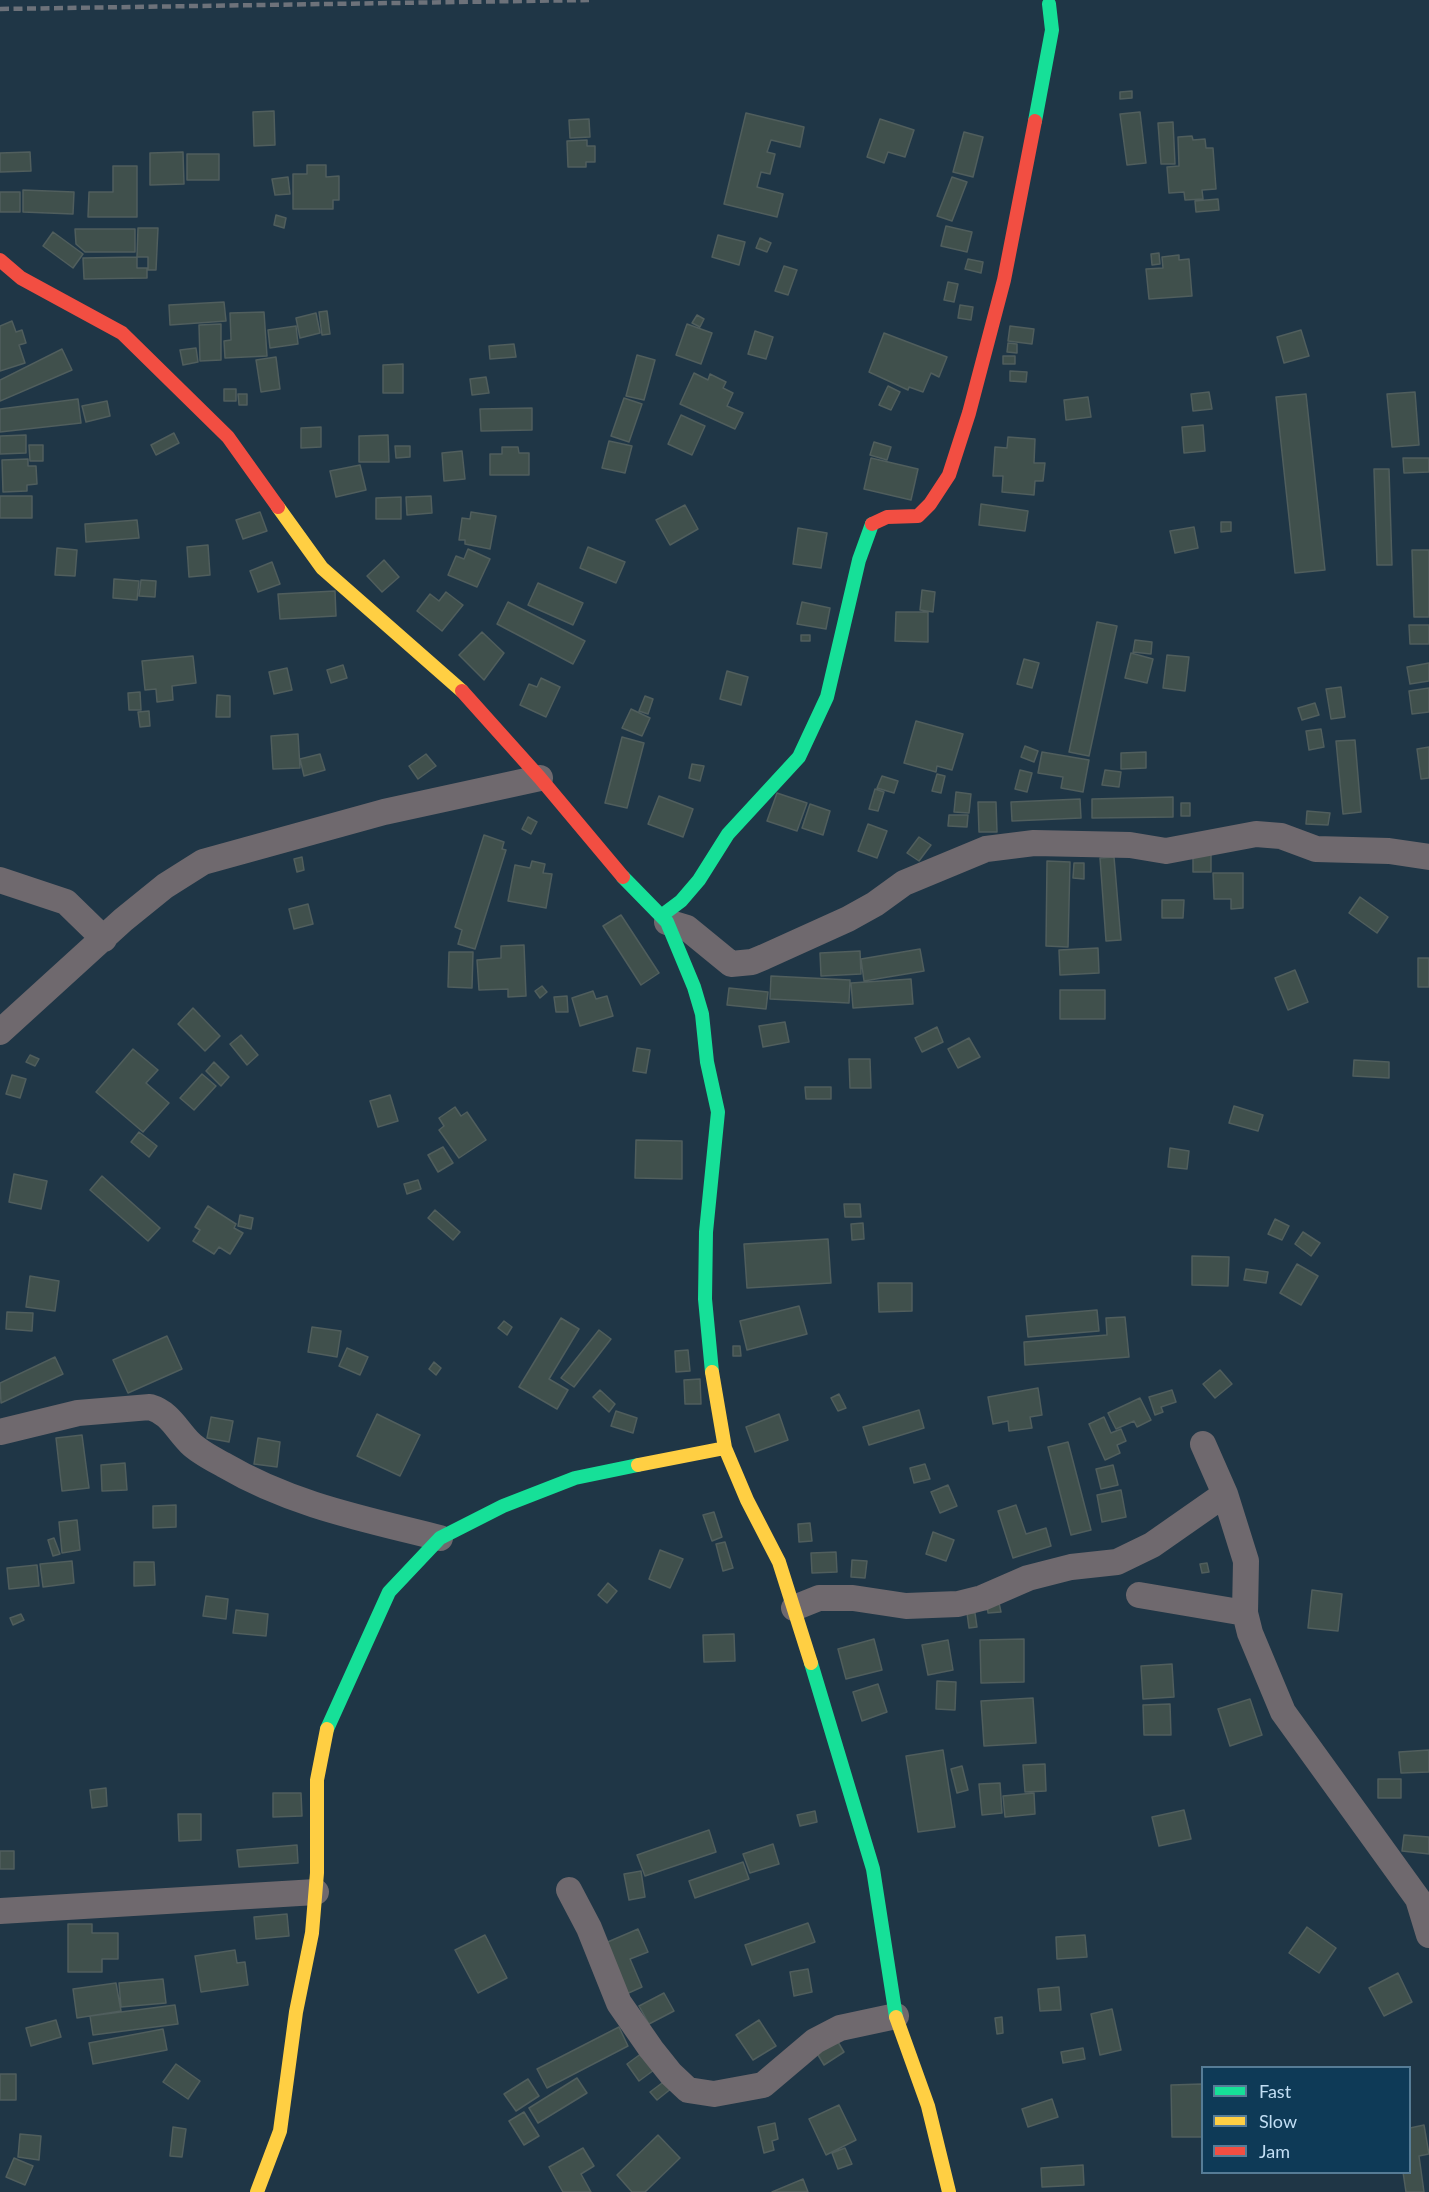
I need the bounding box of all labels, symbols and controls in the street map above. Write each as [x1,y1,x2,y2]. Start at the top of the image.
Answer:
legend [1201,2066,1411,2174]
text: Fast [1259,2080,1291,2102]
text: Slow [1259,2110,1297,2132]
text: Jam [1259,2140,1290,2162]

